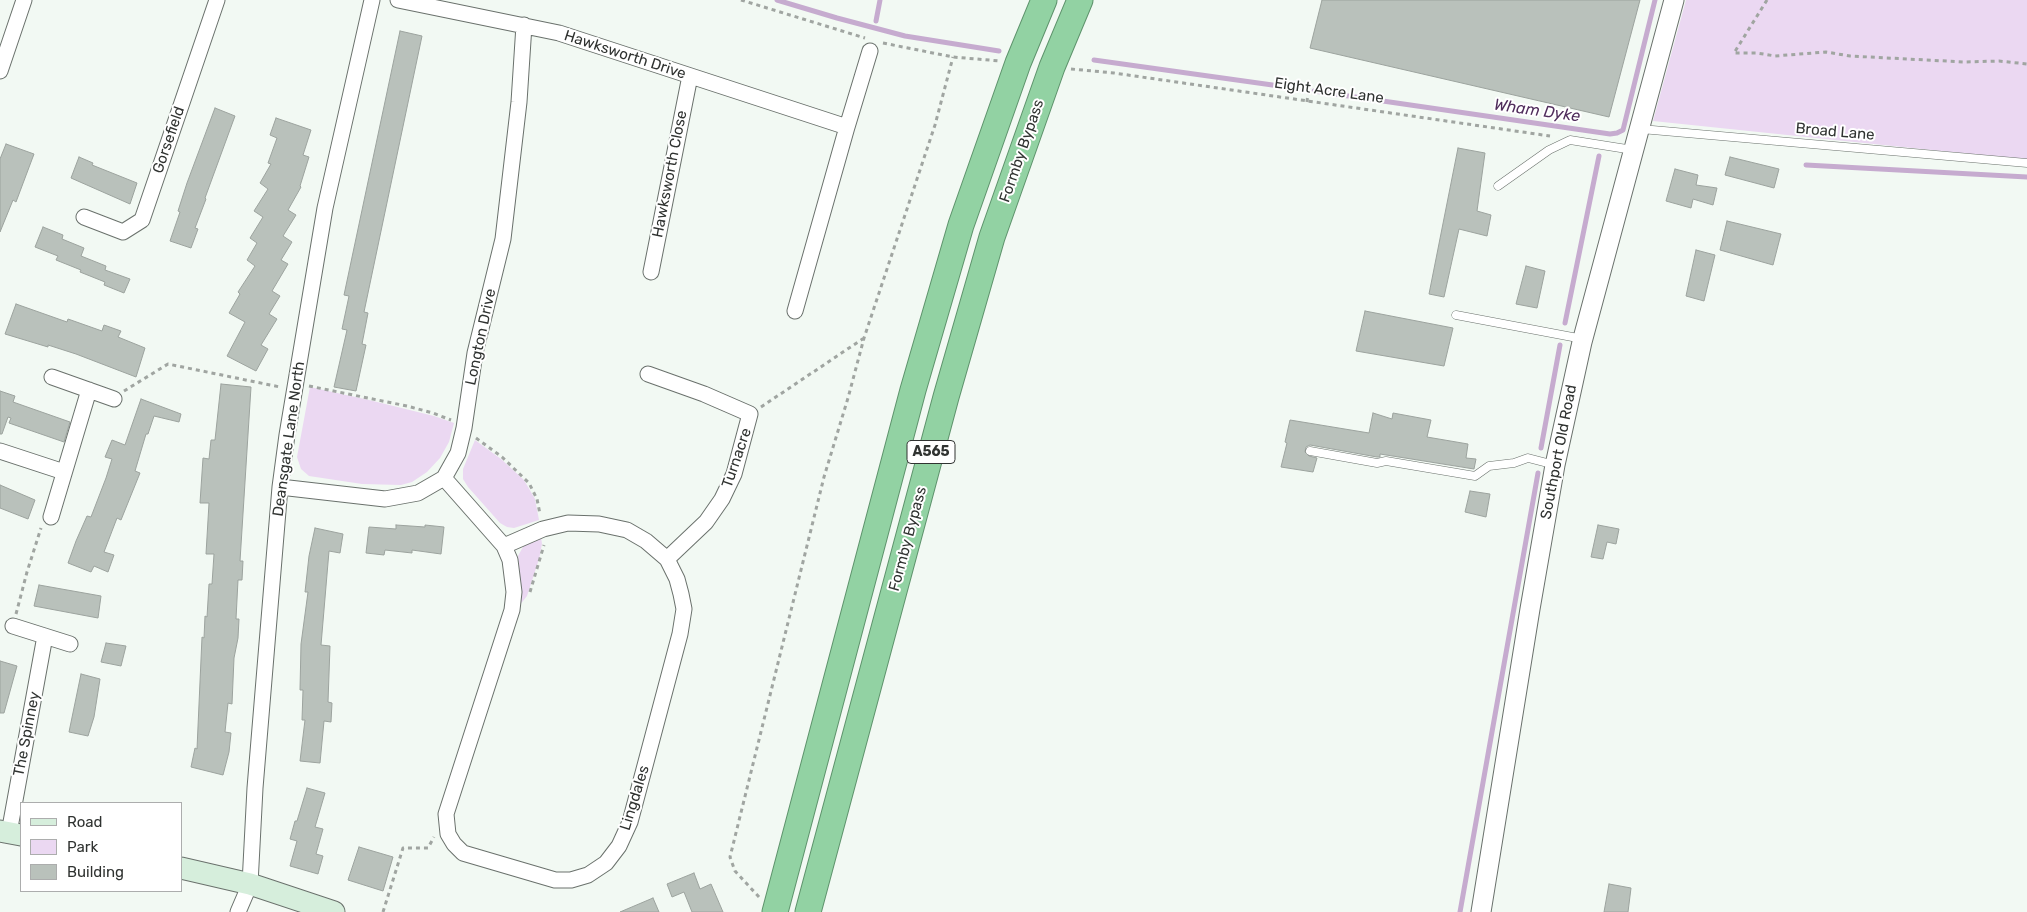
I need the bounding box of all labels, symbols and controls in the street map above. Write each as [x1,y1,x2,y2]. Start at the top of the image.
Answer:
street label: Hawksworth Drive [562,27,688,83]
street label: Eight Acre Lane [1273,74,1385,108]
water label: Wham Dyke [1493,95,1581,127]
street label: Formby Bypass [996,97,1048,205]
street label: Gorsefield [149,104,189,176]
street label: Hawksworth Close [649,109,691,239]
street label: Broad Lane [1795,120,1875,144]
street label: Longton Drive [462,287,500,387]
street label: Deansgate Lane North [269,360,309,518]
street label: Southport Old Road [1537,383,1581,521]
street label: Turnacre [718,426,756,490]
road number: A565 [907,441,955,464]
street label: Formby Bypass [885,485,931,593]
street label: The Spinney [10,690,44,778]
street label: Lingdales [617,763,653,833]
legend [20,802,182,892]
text: Road [67,813,103,831]
text: Park [67,838,98,856]
text: Building [67,863,124,881]

